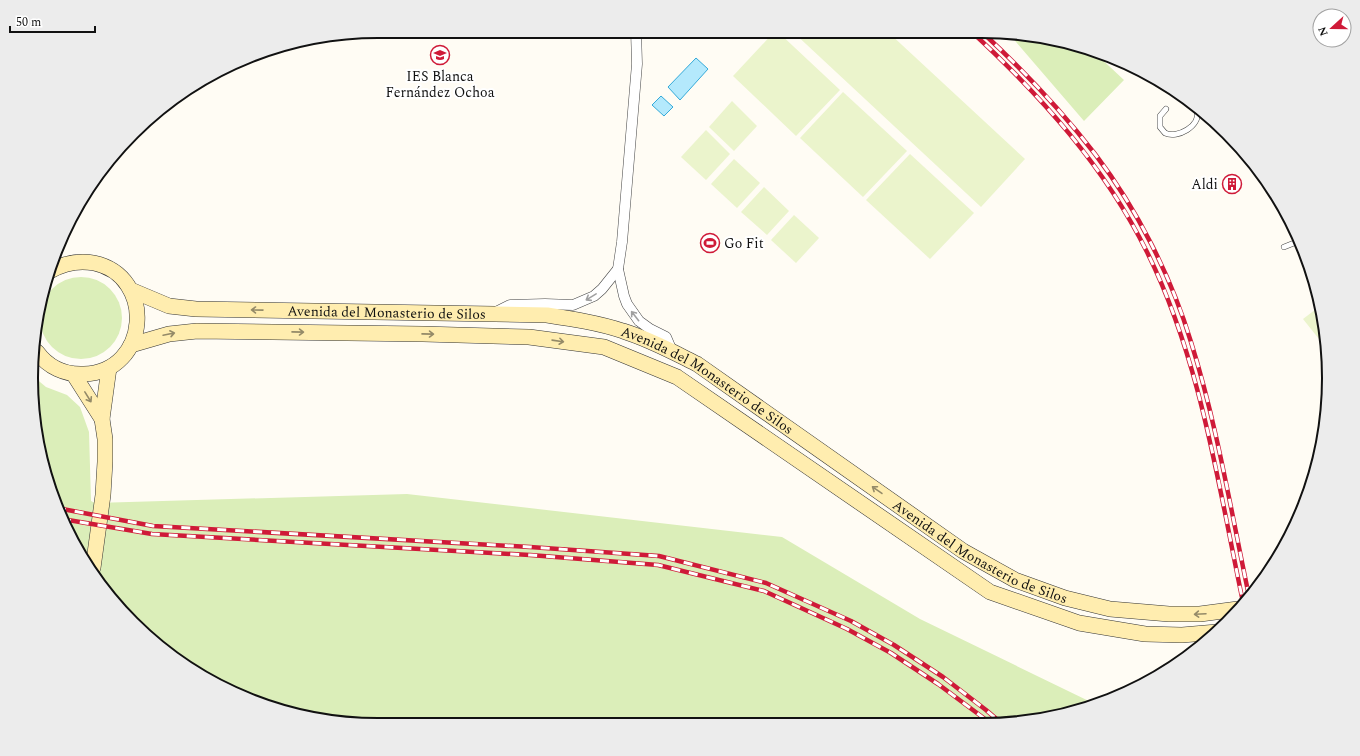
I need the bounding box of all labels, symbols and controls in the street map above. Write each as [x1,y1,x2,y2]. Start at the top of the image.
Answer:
scale bar [10,8,95,34]
north arrow [1312,8,1352,48]
text: 50 m [16,13,41,32]
text: N [1314,24,1333,39]
school or university icon: IES Blanca Fernández Ochoa [429,44,451,66]
place label: IES Blanca Fernández Ochoa [385,66,495,103]
building icon: Aldi [1221,173,1243,195]
place label: Aldi [1191,174,1218,195]
sports icon: Go Fit [699,232,721,254]
place label: Go Fit [724,233,764,254]
one-way arrow [585,293,597,301]
street label: Avenida del Monasterio de Silos [287,300,486,324]
one-way arrow [251,307,264,314]
one-way arrow [631,311,640,322]
street label: Avenida del Monasterio de Silos [618,321,798,439]
one-way arrow [291,328,304,336]
one-way arrow [162,330,175,338]
one-way arrow [421,330,434,338]
one-way arrow [551,337,564,345]
one-way arrow [84,391,92,402]
one-way arrow [872,486,883,494]
street label: Avenida del Monasterio de Silos [888,494,1071,609]
one-way arrow [1193,610,1206,618]

